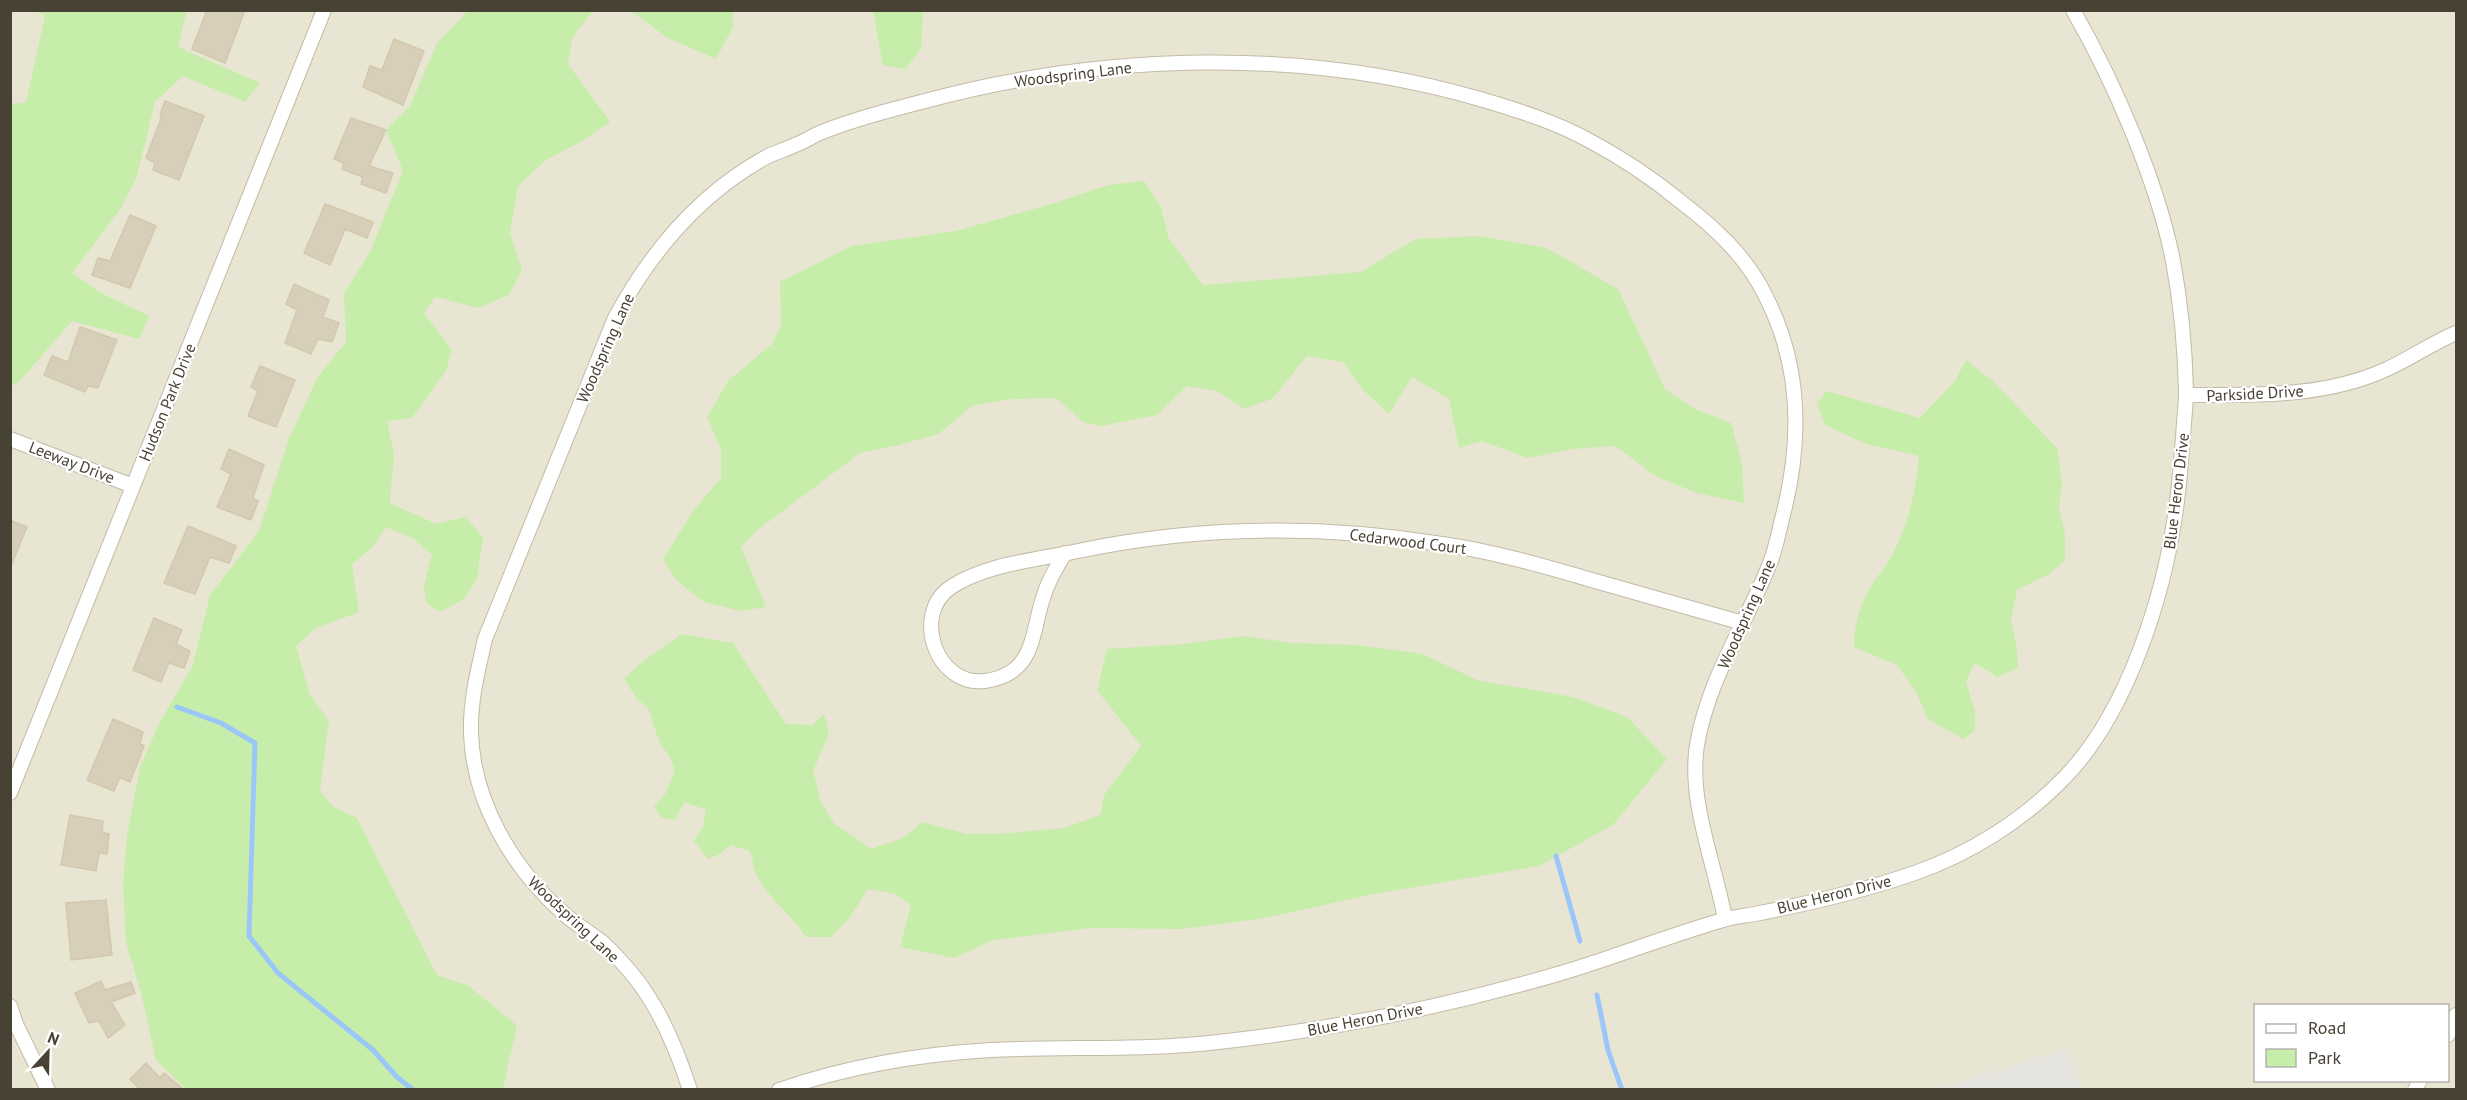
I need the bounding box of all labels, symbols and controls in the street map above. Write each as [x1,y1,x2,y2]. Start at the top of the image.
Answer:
street label: Woodspring Lane [1013,57,1133,91]
street label: Woodspring Lane [572,290,638,406]
street label: Hudson Park Drive [134,340,200,464]
street label: Parkside Drive [2206,380,2304,406]
street label: Blue Heron Drive [2159,432,2193,550]
street label: Leeway Drive [26,437,118,487]
street label: Cedarwood Court [1349,524,1468,558]
street label: Woodspring Lane [1713,556,1779,672]
street label: Blue Heron Drive [1775,870,1893,918]
street label: Woodspring Lane [524,872,624,966]
street label: Blue Heron Drive [1306,998,1424,1040]
legend [2254,1004,2449,1082]
text: Road [2308,1016,2346,1039]
north arrow [18,1022,78,1082]
text: N [45,1027,62,1049]
text: Park [2308,1046,2341,1069]

